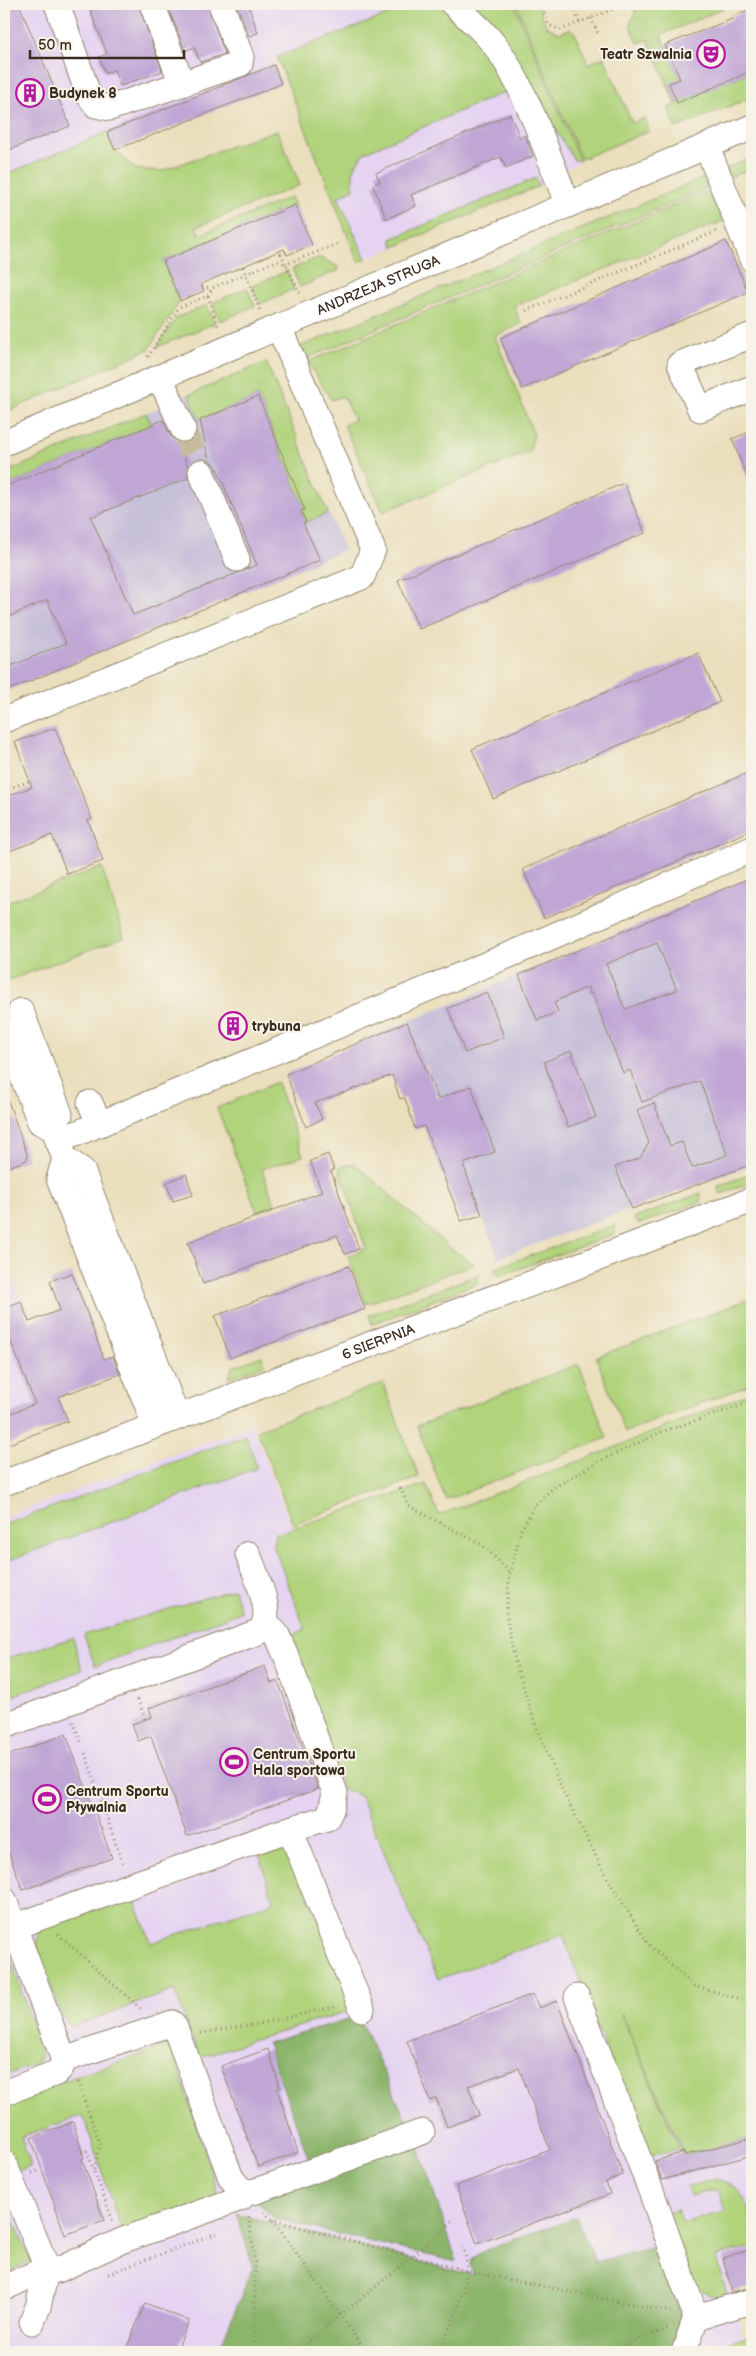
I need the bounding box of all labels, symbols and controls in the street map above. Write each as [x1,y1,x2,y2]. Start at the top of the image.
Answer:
scale bar [30,28,184,60]
text: 50 m [38,36,72,55]
theatre icon: Teatr Szwalnia [696,39,726,69]
place label: Teatr Szwalnia [600,46,692,63]
building icon: Budynek 8 [15,78,45,108]
place label: Budynek 8 [49,85,117,102]
street label: ANDRZEJA STRUGA [314,252,443,319]
building icon: trybuna [218,1011,248,1041]
place label: trybuna [251,1018,301,1035]
street label: 6 SIERPNIA [340,1320,417,1363]
place label: Centrum Sportu Hala sportowa [253,1746,356,1779]
sports icon: Centrum Sportu Hala sportowa [219,1747,249,1777]
place label: Centrum Sportu Pływalnia [66,1783,169,1816]
sports icon: Centrum Sportu Pływalnia [32,1784,62,1814]

